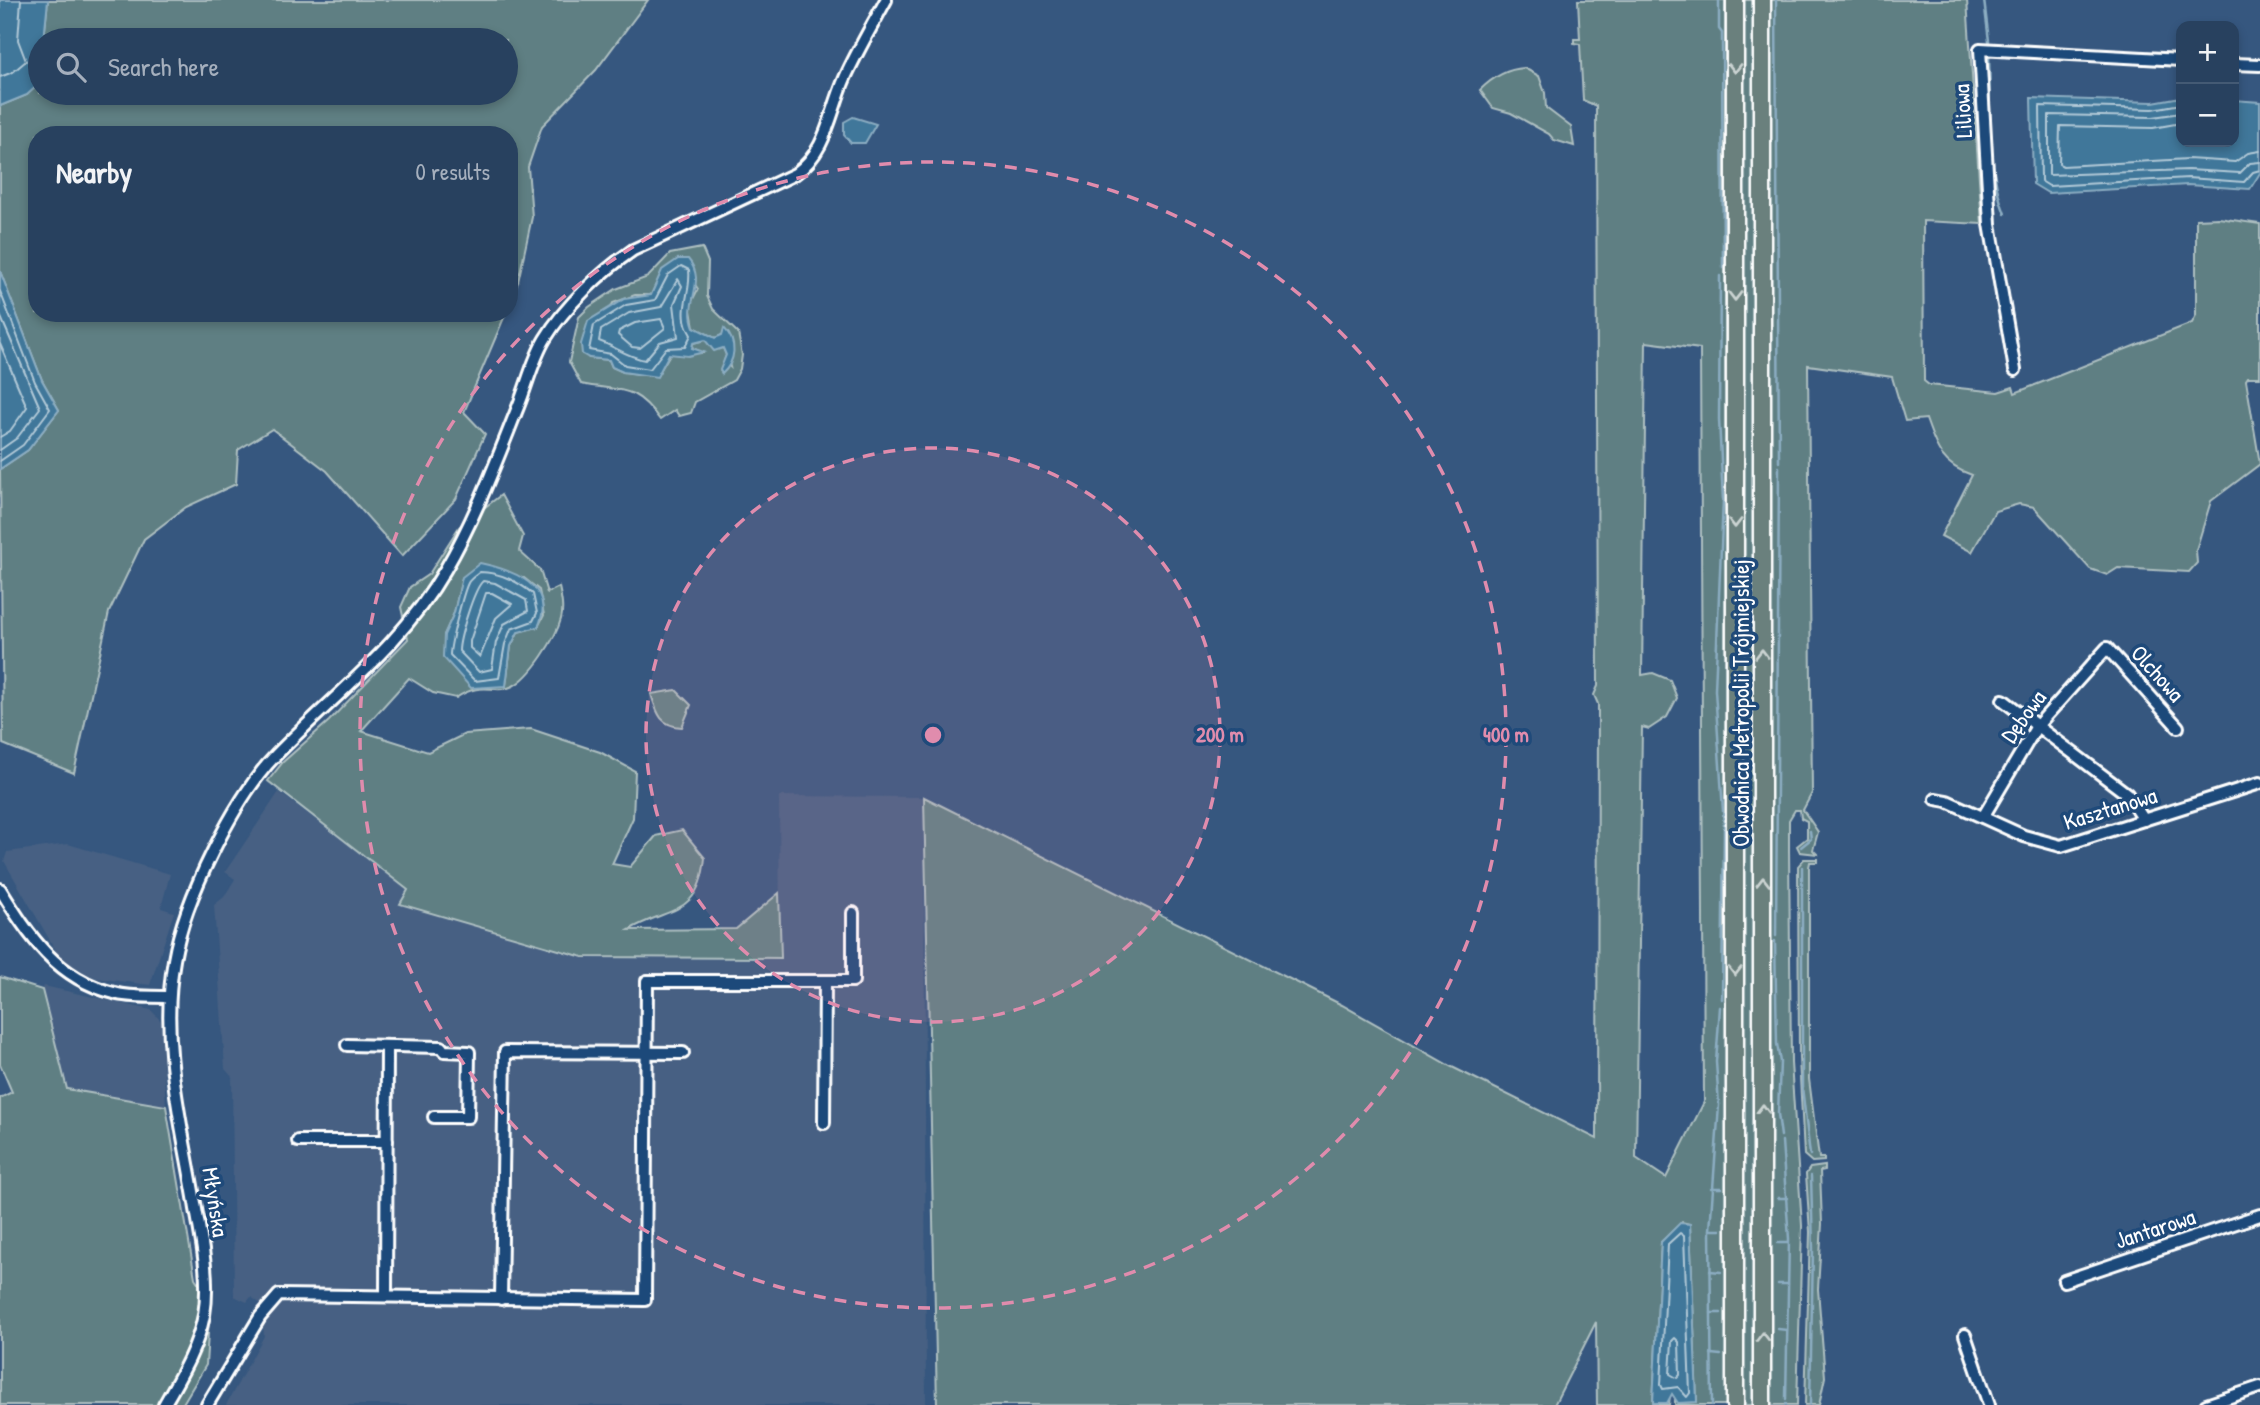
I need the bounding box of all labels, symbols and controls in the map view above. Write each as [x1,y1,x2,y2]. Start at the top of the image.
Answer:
map controls [2176,21,2239,147]
button: + [2176,21,2239,84]
search box [28,28,518,105]
icon: search [52,48,90,86]
text: Search here [108,49,219,84]
one-way arrow [1727,63,1743,74]
street label: Liliowa [1945,83,1979,139]
button: − [2176,84,2239,147]
text: Nearby [56,152,132,192]
text: 0 results [415,156,490,187]
one-way arrow [1727,291,1743,302]
one-way arrow [1727,519,1743,529]
street label: Obwodnica Metropolii Trójmiejskiej [1725,559,1756,847]
street label: Olchowa [2124,638,2192,708]
one-way arrow [1754,649,1770,659]
street label: Dębowa [1993,683,2053,749]
text: 200 m [1196,720,1244,749]
text: 400 m [1483,720,1529,749]
centre of rings [921,723,945,747]
street label: Kasztanowa [2060,779,2160,837]
one-way arrow [1755,876,1771,887]
one-way arrow [1727,967,1743,977]
one-way arrow [1755,1104,1771,1114]
street label: Młyńska [195,1165,237,1239]
street label: Jantarowa [2111,1200,2199,1256]
one-way arrow [1755,1331,1771,1342]

